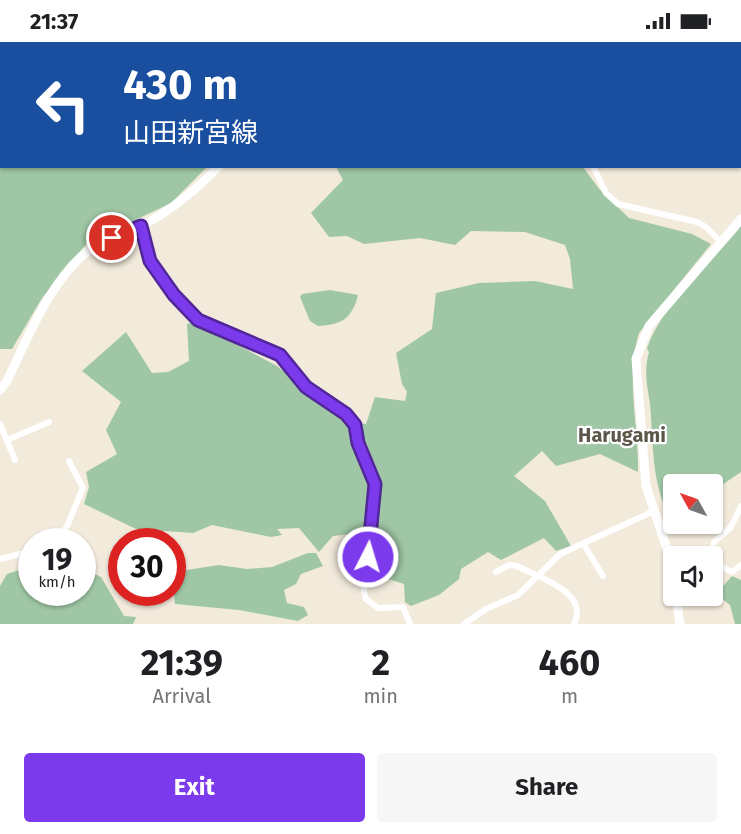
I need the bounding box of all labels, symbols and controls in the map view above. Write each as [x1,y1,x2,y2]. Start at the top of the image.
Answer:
text: 21:37 [30,8,78,35]
text: 430 m [123,60,238,110]
icon: left [24,66,102,144]
text: 山田新宮線 [123,117,258,149]
pin [86,212,137,263]
icon: arrive [95,221,128,254]
district label: Harugami [578,423,666,447]
north arrow [663,474,723,534]
map controls [663,474,723,606]
position arrow [336,525,400,589]
speed limit sign: 30 [108,528,186,606]
text: 19 [42,542,72,578]
button: sound [663,546,723,606]
text: km/h [38,573,76,591]
text: 21:39 [141,641,223,685]
text: 2 [371,641,390,685]
text: 460 [539,641,600,685]
text: Arrival [152,684,211,708]
text: min [363,684,398,708]
text: m [561,684,578,708]
button: Exit [24,753,365,822]
button: Share [377,753,717,822]

